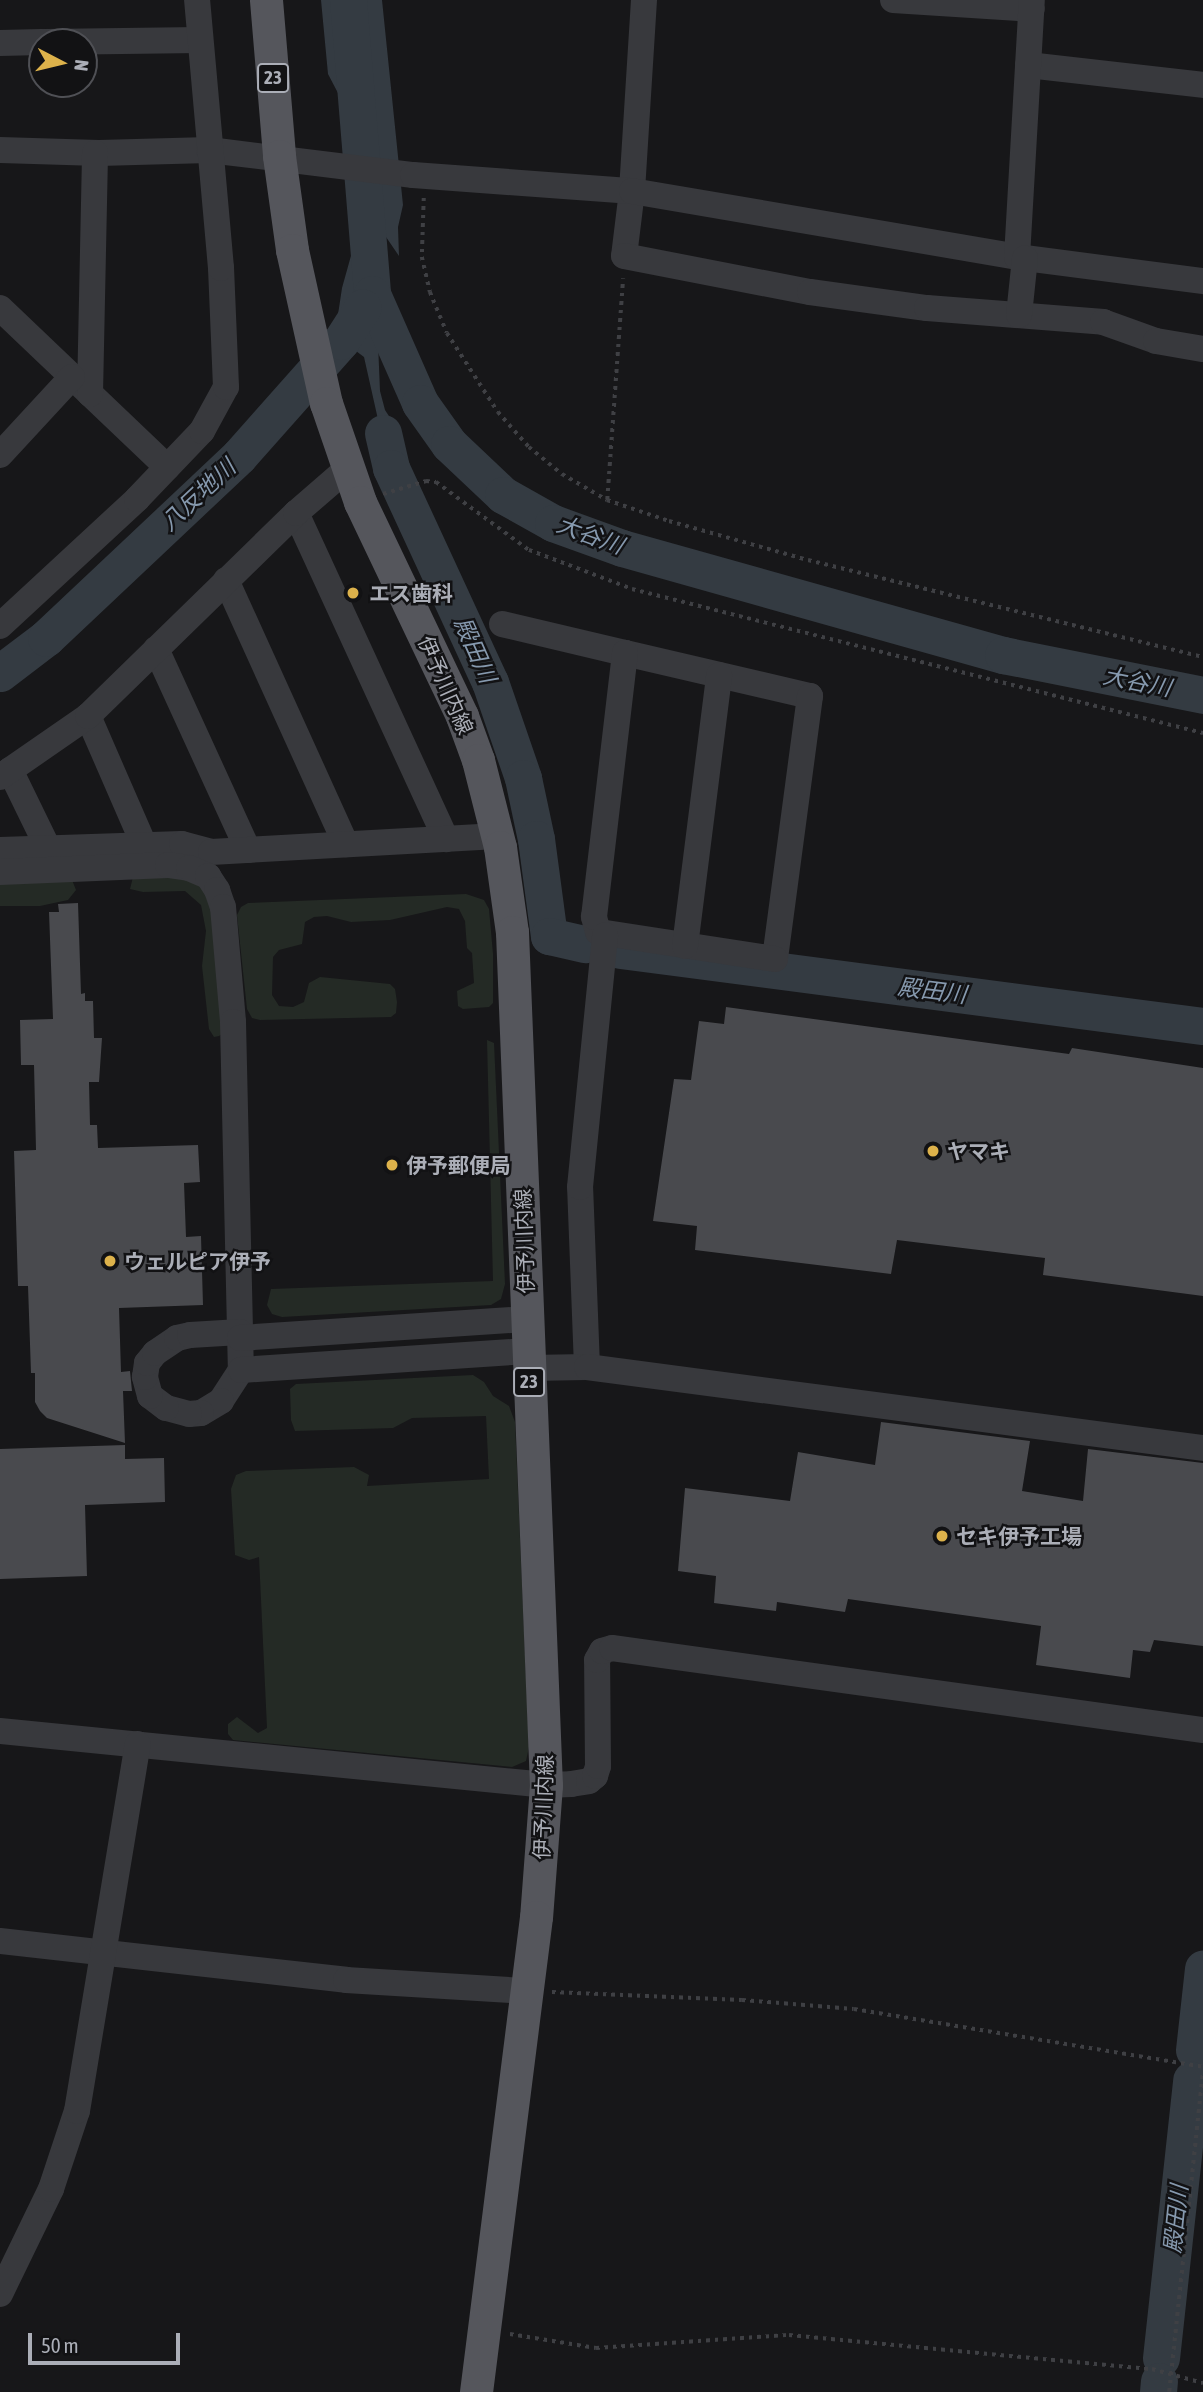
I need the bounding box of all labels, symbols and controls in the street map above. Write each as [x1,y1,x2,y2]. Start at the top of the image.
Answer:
north arrow [28,28,98,98]
text: N [70,58,93,72]
road number: 23 [256,62,290,94]
water label: 八反地川 [155,454,241,536]
water label: 大谷川 [553,510,627,560]
place label: エス歯科 [369,580,453,606]
marker: エス歯科 [343,583,363,603]
water label: 殿田川 [448,613,502,687]
street label: 伊予川内線 [413,632,479,738]
water label: 大谷川 [1101,662,1173,702]
water label: 殿田川 [896,973,968,1009]
place label: ヤマキ [947,1138,1010,1164]
marker: ヤマキ [925,1143,941,1159]
place label: 伊予郵便局 [406,1152,511,1178]
marker: 伊予郵便局 [384,1157,400,1173]
street label: 伊予川内線 [510,1188,538,1294]
place label: ウェルピア伊予 [124,1248,271,1274]
marker: ウェルピア伊予 [102,1253,118,1269]
road number: 23 [512,1366,546,1398]
place label: セキ伊予工場 [956,1523,1082,1549]
marker: セキ伊予工場 [934,1528,950,1544]
street label: 伊予川内線 [529,1754,557,1860]
water label: 殿田川 [1159,2183,1193,2255]
scale bar [32,2318,184,2362]
text: 50 m [41,2333,79,2357]

